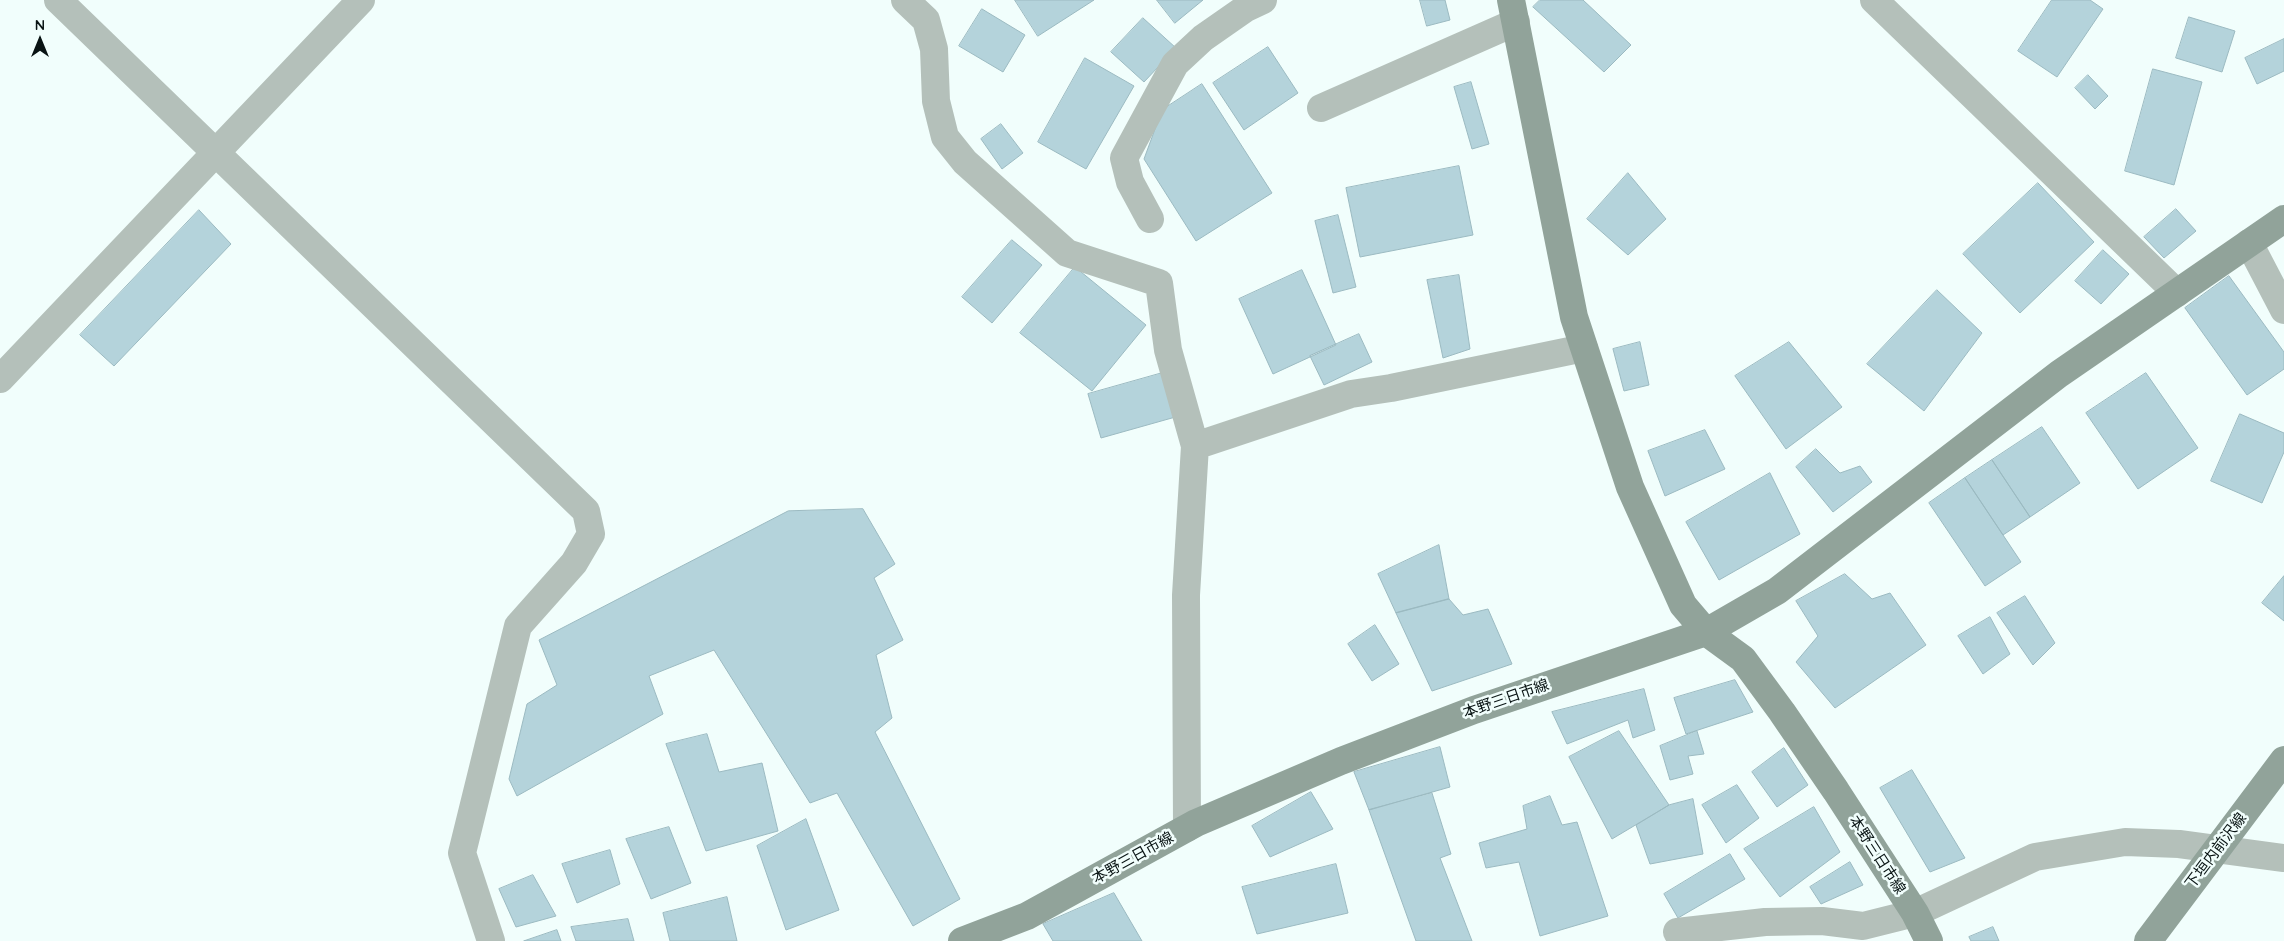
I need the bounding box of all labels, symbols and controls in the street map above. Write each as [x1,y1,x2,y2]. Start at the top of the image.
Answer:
north arrow [15,15,65,65]
text: N [35,16,45,34]
street label: 本野三日市線 [1461,676,1551,722]
street label: 下垣内前沢線 [2182,810,2250,892]
street label: 本野三日市線 [1845,812,1909,898]
street label: 本野三日市線 [1089,828,1177,888]

